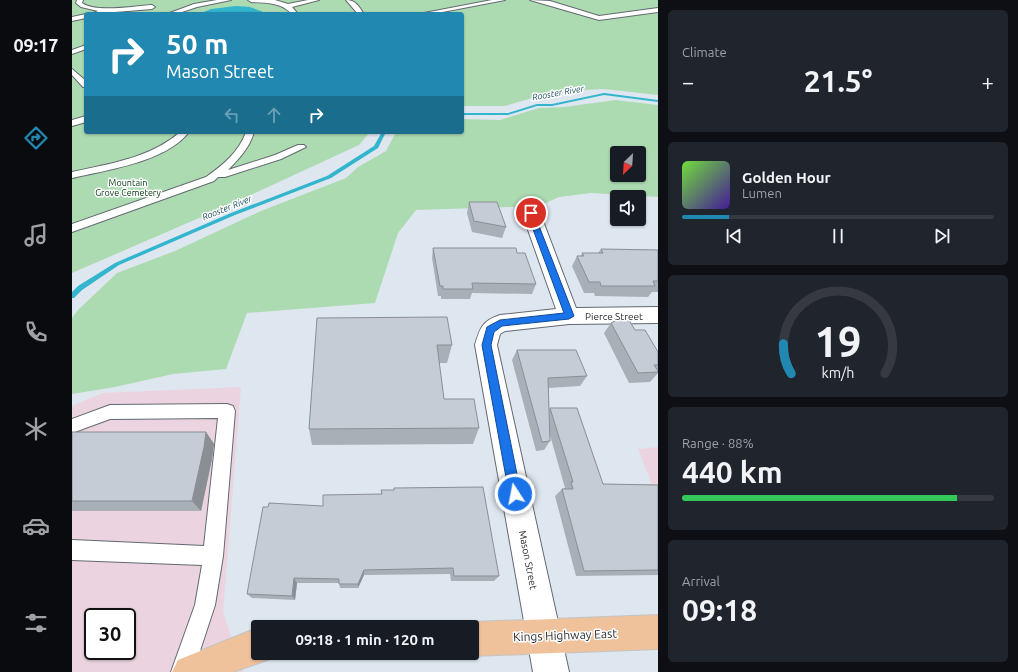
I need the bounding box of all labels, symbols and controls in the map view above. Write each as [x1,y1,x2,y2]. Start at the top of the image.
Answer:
icon: right [100,28,152,80]
text: 50 m [166,28,228,59]
text: 09:17 [13,35,59,55]
text: Climate [682,45,727,59]
text: Mason Street [166,61,274,81]
text: 21.5° [804,64,872,98]
text: − [682,69,694,94]
text: + [982,69,994,94]
water label: Rooster River [531,83,585,102]
icon: left [221,104,243,126]
icon: ahead [263,104,285,126]
icon: right [305,104,327,126]
icon: directions [22,124,50,152]
north arrow [610,146,646,182]
map controls [610,146,646,226]
text: Golden Hour [742,169,831,186]
park label: Mountain Grove Cemetery [95,178,161,198]
text: Lumen [742,186,782,200]
button: sound [610,190,646,226]
water label: Rooster River [201,193,254,222]
pin [514,196,548,230]
icon: arrive [520,202,542,224]
icon: music [22,221,50,249]
icon: previous [723,225,745,247]
icon: pause [827,225,849,247]
icon: next [931,225,953,247]
street label: Pierce Street [585,311,643,322]
icon: phone [22,318,50,346]
text: 19 [815,318,861,365]
text: km/h [822,365,854,381]
icon: climate [22,415,50,443]
text: Range · 88% [682,436,754,450]
text: 440 km [682,455,783,489]
position arrow [494,473,536,515]
icon: car [22,512,50,540]
street label: Mason Street [517,530,539,591]
text: Arrival [682,574,720,588]
text: 09:18 [682,593,757,627]
speed limit sign: 30 [84,608,136,660]
icon: filters [22,609,50,637]
street label: Kings Highway East [513,627,617,643]
text: 09:18 · 1 min · 120 m [296,631,434,648]

